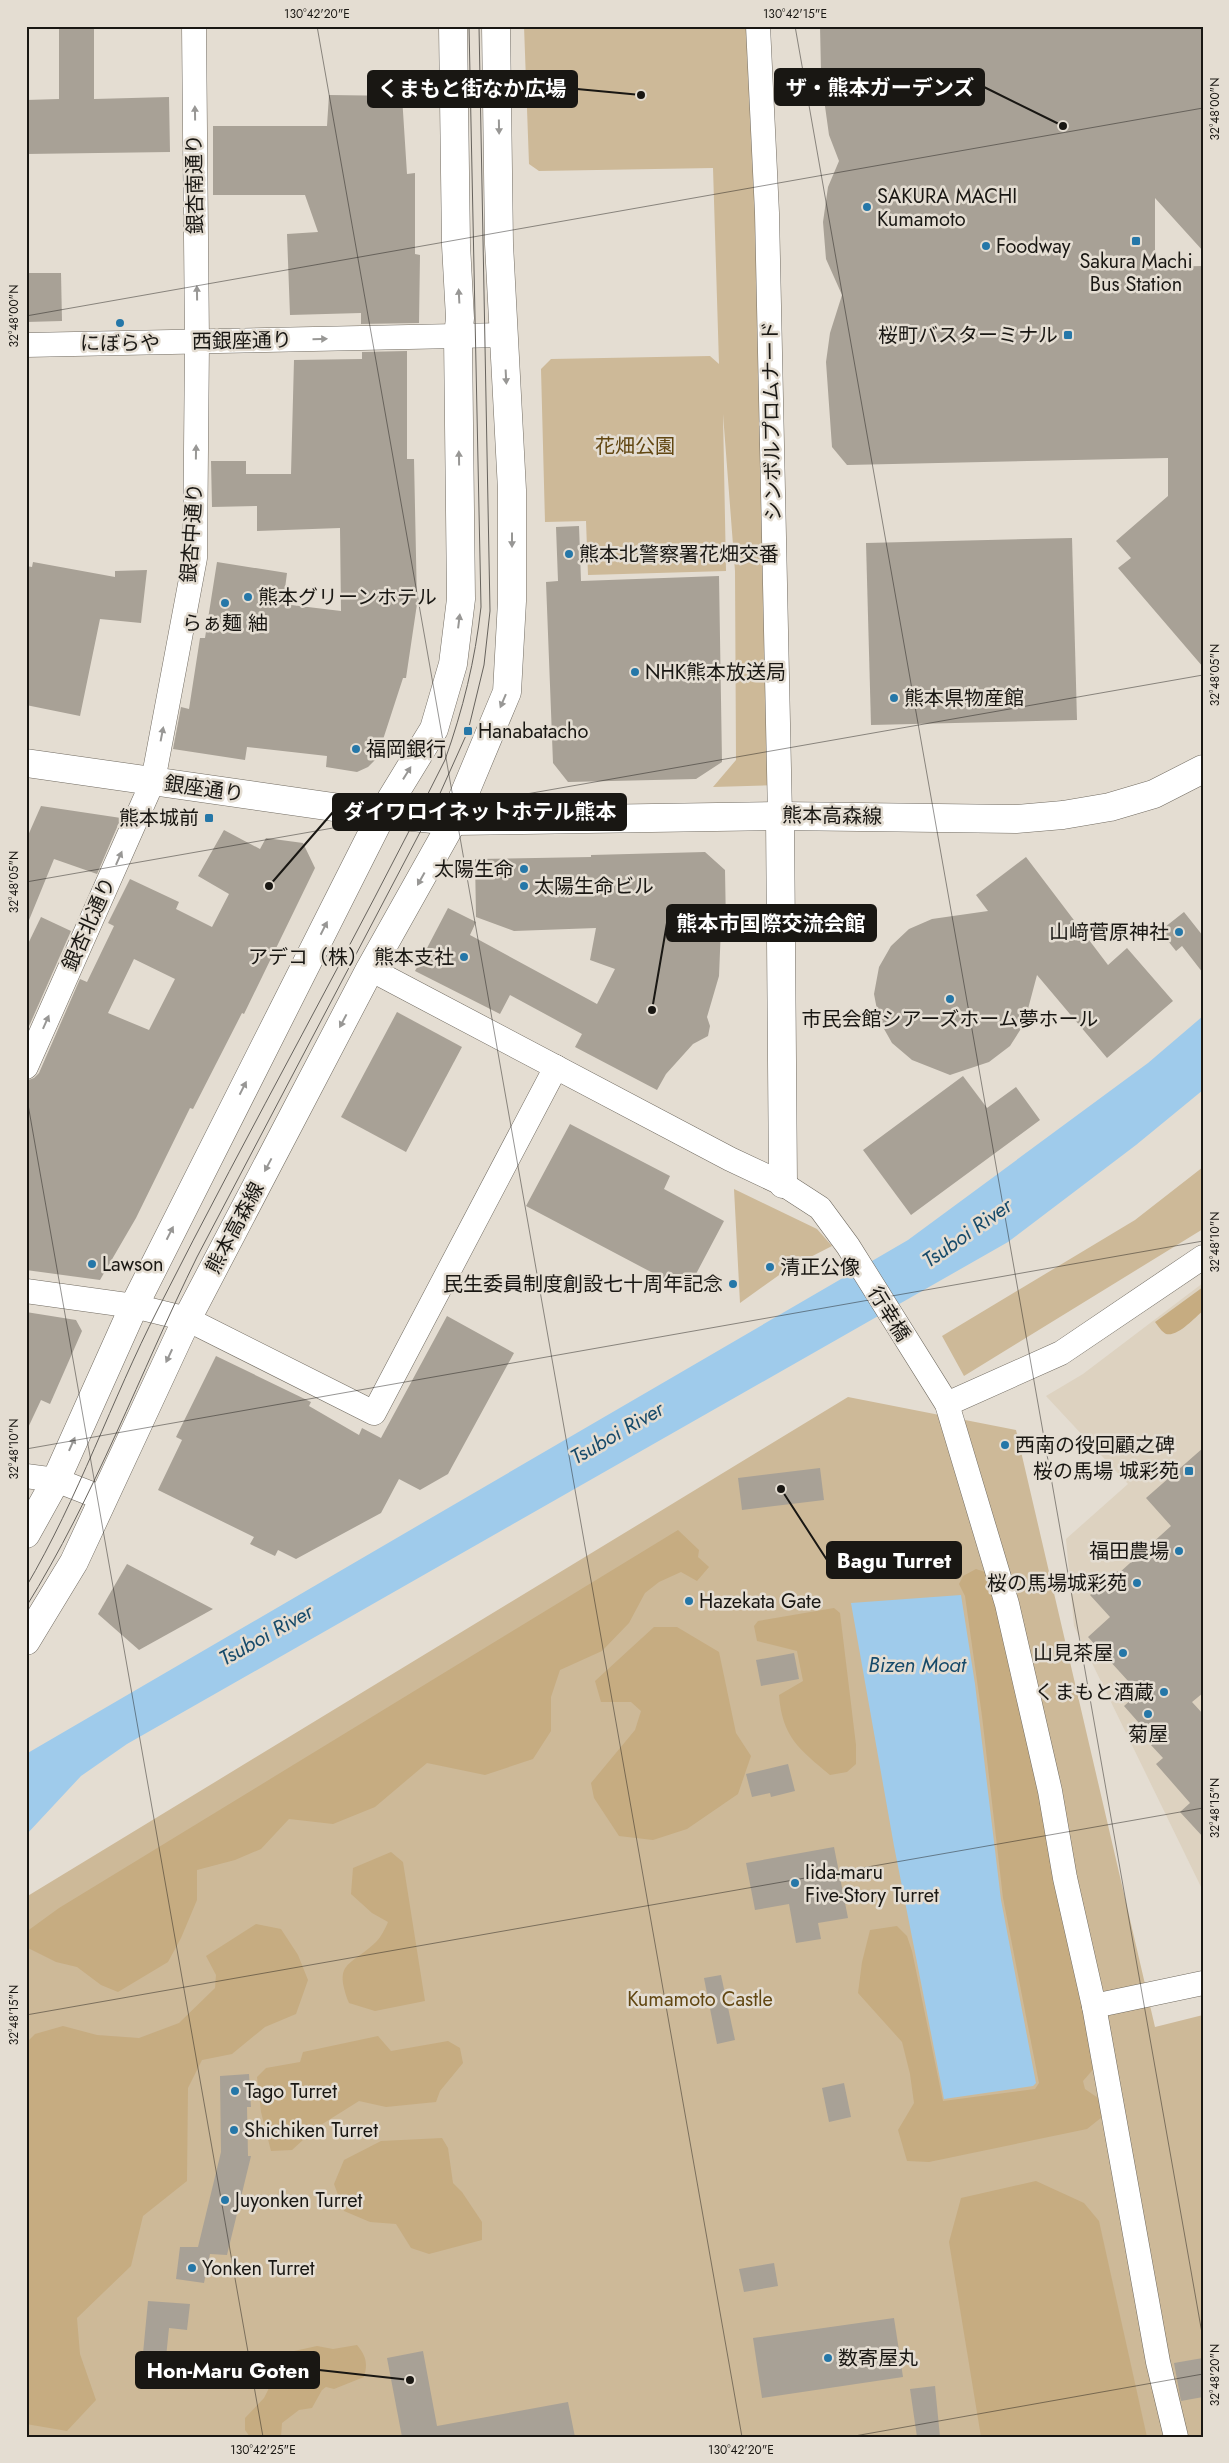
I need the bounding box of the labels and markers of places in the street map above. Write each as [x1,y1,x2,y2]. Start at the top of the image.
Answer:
callout: ザ・熊本ガーデンズ [775,69,984,105]
callout: くまもと街なか広場 [368,71,577,107]
place label: SAKURA MACHI Kumamoto [877,182,1017,234]
marker: SAKURA MACHI Kumamoto [861,201,873,213]
place label: Foodway [996,232,1071,261]
marker: Sakura Machi Bus Station [1130,235,1142,247]
marker: Foodway [980,240,992,252]
place label: Sakura Machi Bus Station [1079,247,1193,299]
marker: にぼらや [114,317,126,329]
place label: 桜町バスターミナル [878,321,1058,350]
place label: にぼらや [80,329,160,358]
marker: 桜町バスターミナル [1062,329,1074,341]
place label: 熊本北警察署花畑交番 [579,540,779,569]
marker: 熊本北警察署花畑交番 [563,548,575,560]
place label: 熊本グリーンホテル [258,583,437,612]
marker: 熊本グリーンホテル [242,591,254,603]
marker: らぁ麺 紬 [219,597,231,609]
place label: らぁ麺 紬 [182,609,268,638]
place label: NHK熊本放送局 [645,658,786,687]
marker: NHK熊本放送局 [629,666,641,678]
place label: 熊本県物産館 [904,684,1024,713]
marker: 熊本県物産館 [888,692,900,704]
place label: Hanabatacho [478,717,589,746]
marker: Hanabatacho [462,725,474,737]
place label: 福岡銀行 [366,735,446,764]
marker: 福岡銀行 [350,743,362,755]
callout: ダイワロイネットホテル熊本 [333,794,626,830]
place label: 熊本城前 [119,804,199,833]
marker: 熊本城前 [203,812,215,824]
place label: 太陽生命 [434,855,514,884]
marker: 太陽生命 [518,863,530,875]
place label: 太陽生命ビル [534,872,654,901]
marker: 太陽生命ビル [518,880,530,892]
callout: 熊本市国際交流会館 [667,905,876,941]
place label: 山﨑菅原神社 [1049,918,1169,947]
marker: 山﨑菅原神社 [1173,926,1185,938]
place label: アデコ（株） 熊本支社 [248,943,454,972]
marker: アデコ（株） 熊本支社 [458,951,470,963]
marker: 市民会館シアーズホーム夢ホール [944,993,956,1005]
place label: 市民会館シアーズホーム夢ホール [801,1005,1099,1034]
place label: Lawson [102,1250,164,1279]
place label: 清正公像 [780,1253,860,1282]
marker: Lawson [86,1258,98,1270]
marker: 清正公像 [764,1261,776,1273]
place label: 民生委員制度創設七十周年記念 [443,1270,723,1299]
marker: 民生委員制度創設七十周年記念 [727,1278,739,1290]
place label: 西南の役回顧之碑 [1015,1431,1175,1460]
marker: 西南の役回顧之碑 [999,1439,1011,1451]
place label: 桜の馬場 城彩苑 [1033,1457,1179,1486]
marker: 桜の馬場 城彩苑 [1183,1465,1195,1477]
place label: 福田農場 [1089,1537,1169,1566]
callout: Bagu Turret [827,1542,961,1578]
marker: 福田農場 [1173,1545,1185,1557]
place label: 桜の馬場城彩苑 [987,1569,1127,1598]
marker: 桜の馬場城彩苑 [1131,1577,1143,1589]
place label: Hazekata Gate [699,1587,821,1616]
marker: Hazekata Gate [683,1595,695,1607]
place label: 山見茶屋 [1033,1639,1113,1668]
marker: 山見茶屋 [1117,1647,1129,1659]
place label: くまもと酒蔵 [1034,1678,1154,1707]
marker: くまもと酒蔵 [1158,1686,1170,1698]
marker: 菊屋 [1142,1708,1154,1720]
place label: 菊屋 [1128,1720,1168,1749]
place label: Iida-maru Five-Story Turret [805,1858,939,1910]
marker: Iida-maru Five-Story Turret [789,1877,801,1889]
place label: Tago Turret [245,2077,337,2106]
marker: Tago Turret [229,2085,241,2097]
place label: Shichiken Turret [244,2116,378,2145]
marker: Shichiken Turret [228,2124,240,2136]
place label: Juyonken Turret [232,2186,362,2215]
marker: Juyonken Turret [219,2194,231,2206]
place label: Yonken Turret [202,2254,315,2283]
marker: Yonken Turret [186,2262,198,2274]
place label: 数寄屋丸 [838,2344,918,2373]
callout: Hon-Maru Goten [136,2352,319,2388]
marker: 数寄屋丸 [822,2352,834,2364]

